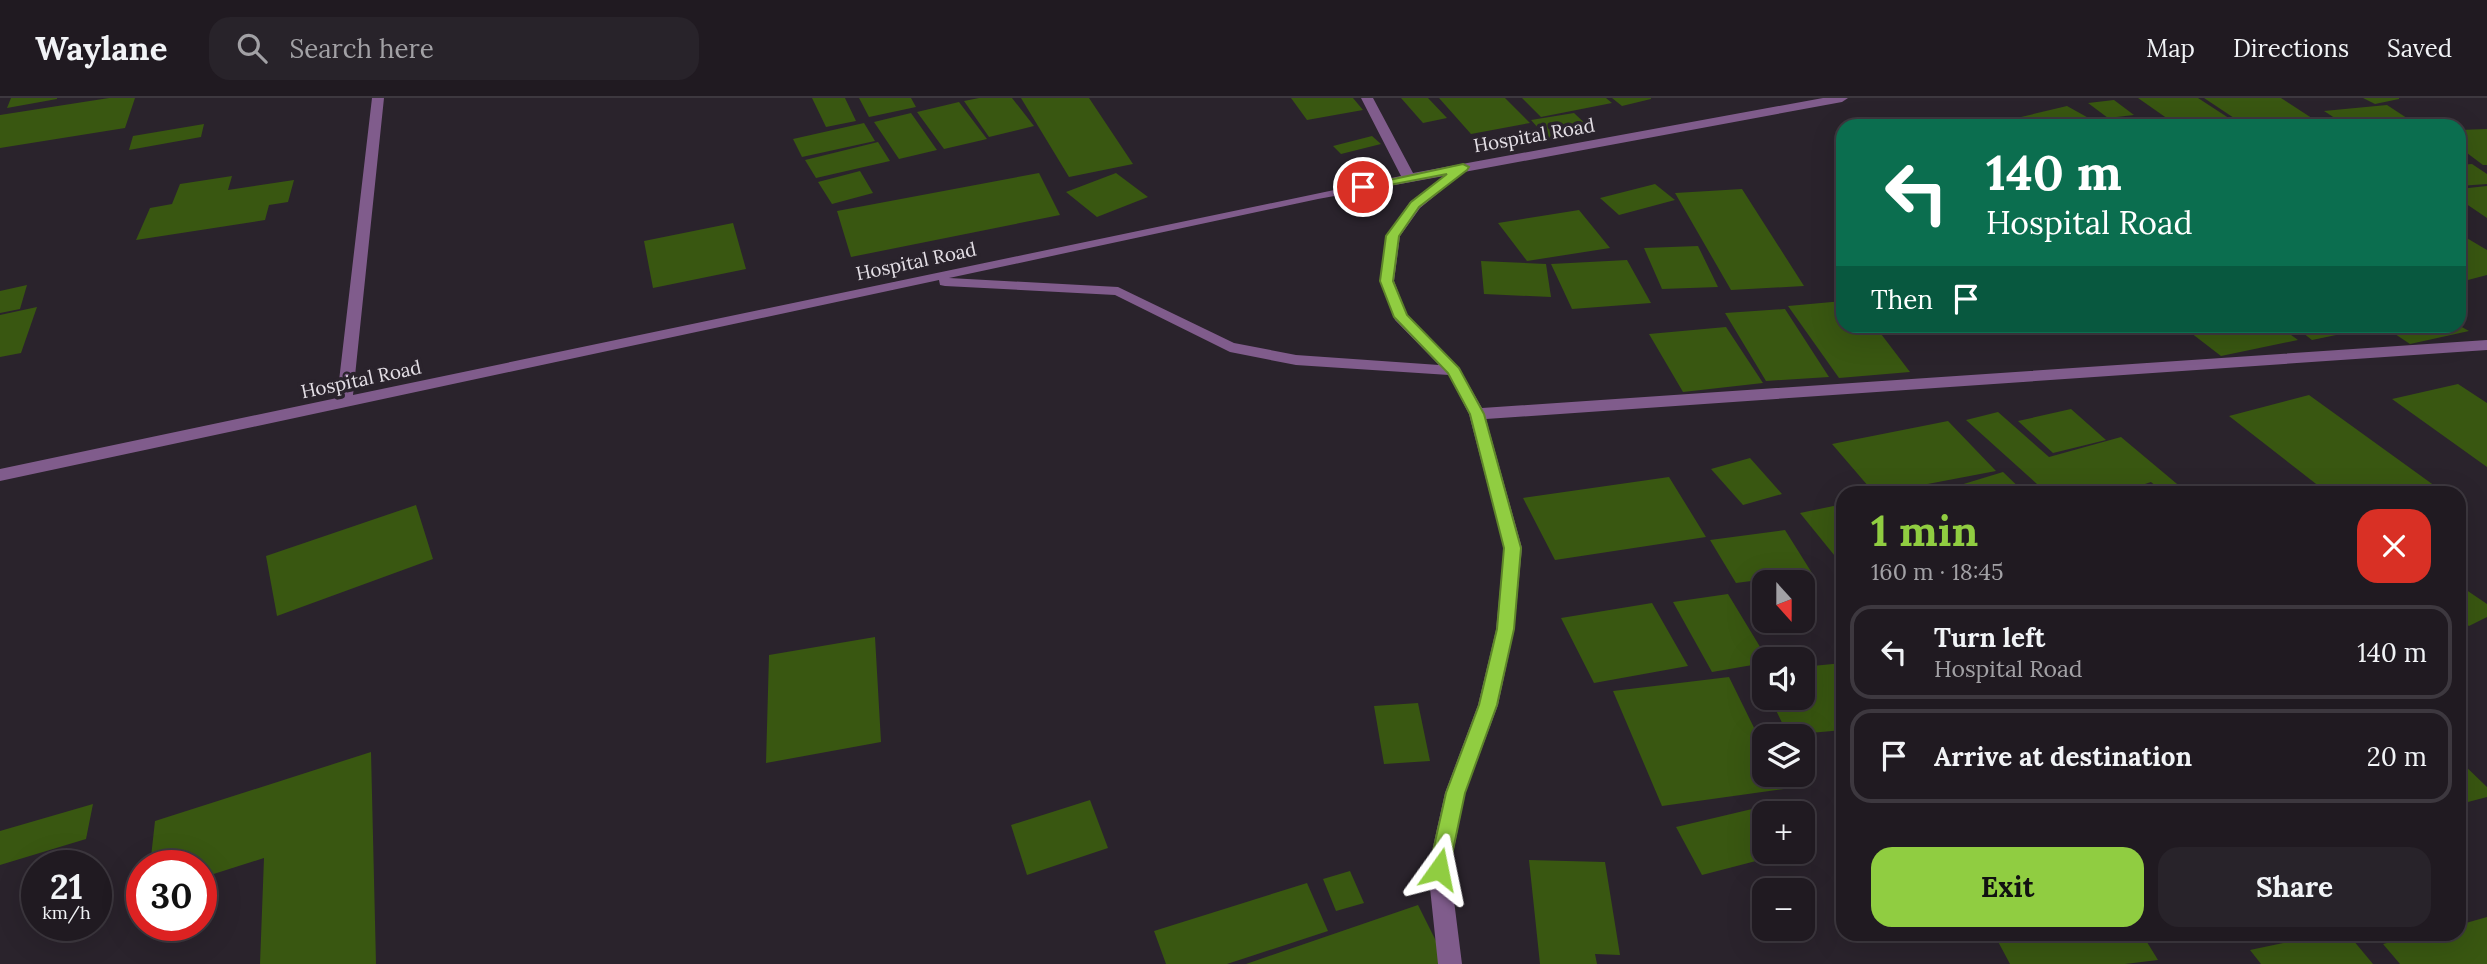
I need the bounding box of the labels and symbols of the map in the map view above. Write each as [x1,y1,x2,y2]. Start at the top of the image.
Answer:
street label: Hospital Road [1471,113,1597,157]
pin [1333,157,1393,217]
street label: Hospital Road [853,237,979,285]
street label: Hospital Road [298,355,424,403]
north arrow [1752,570,1815,634]
position arrow [1402,832,1476,906]
speed limit sign: 30 [126,850,217,941]

